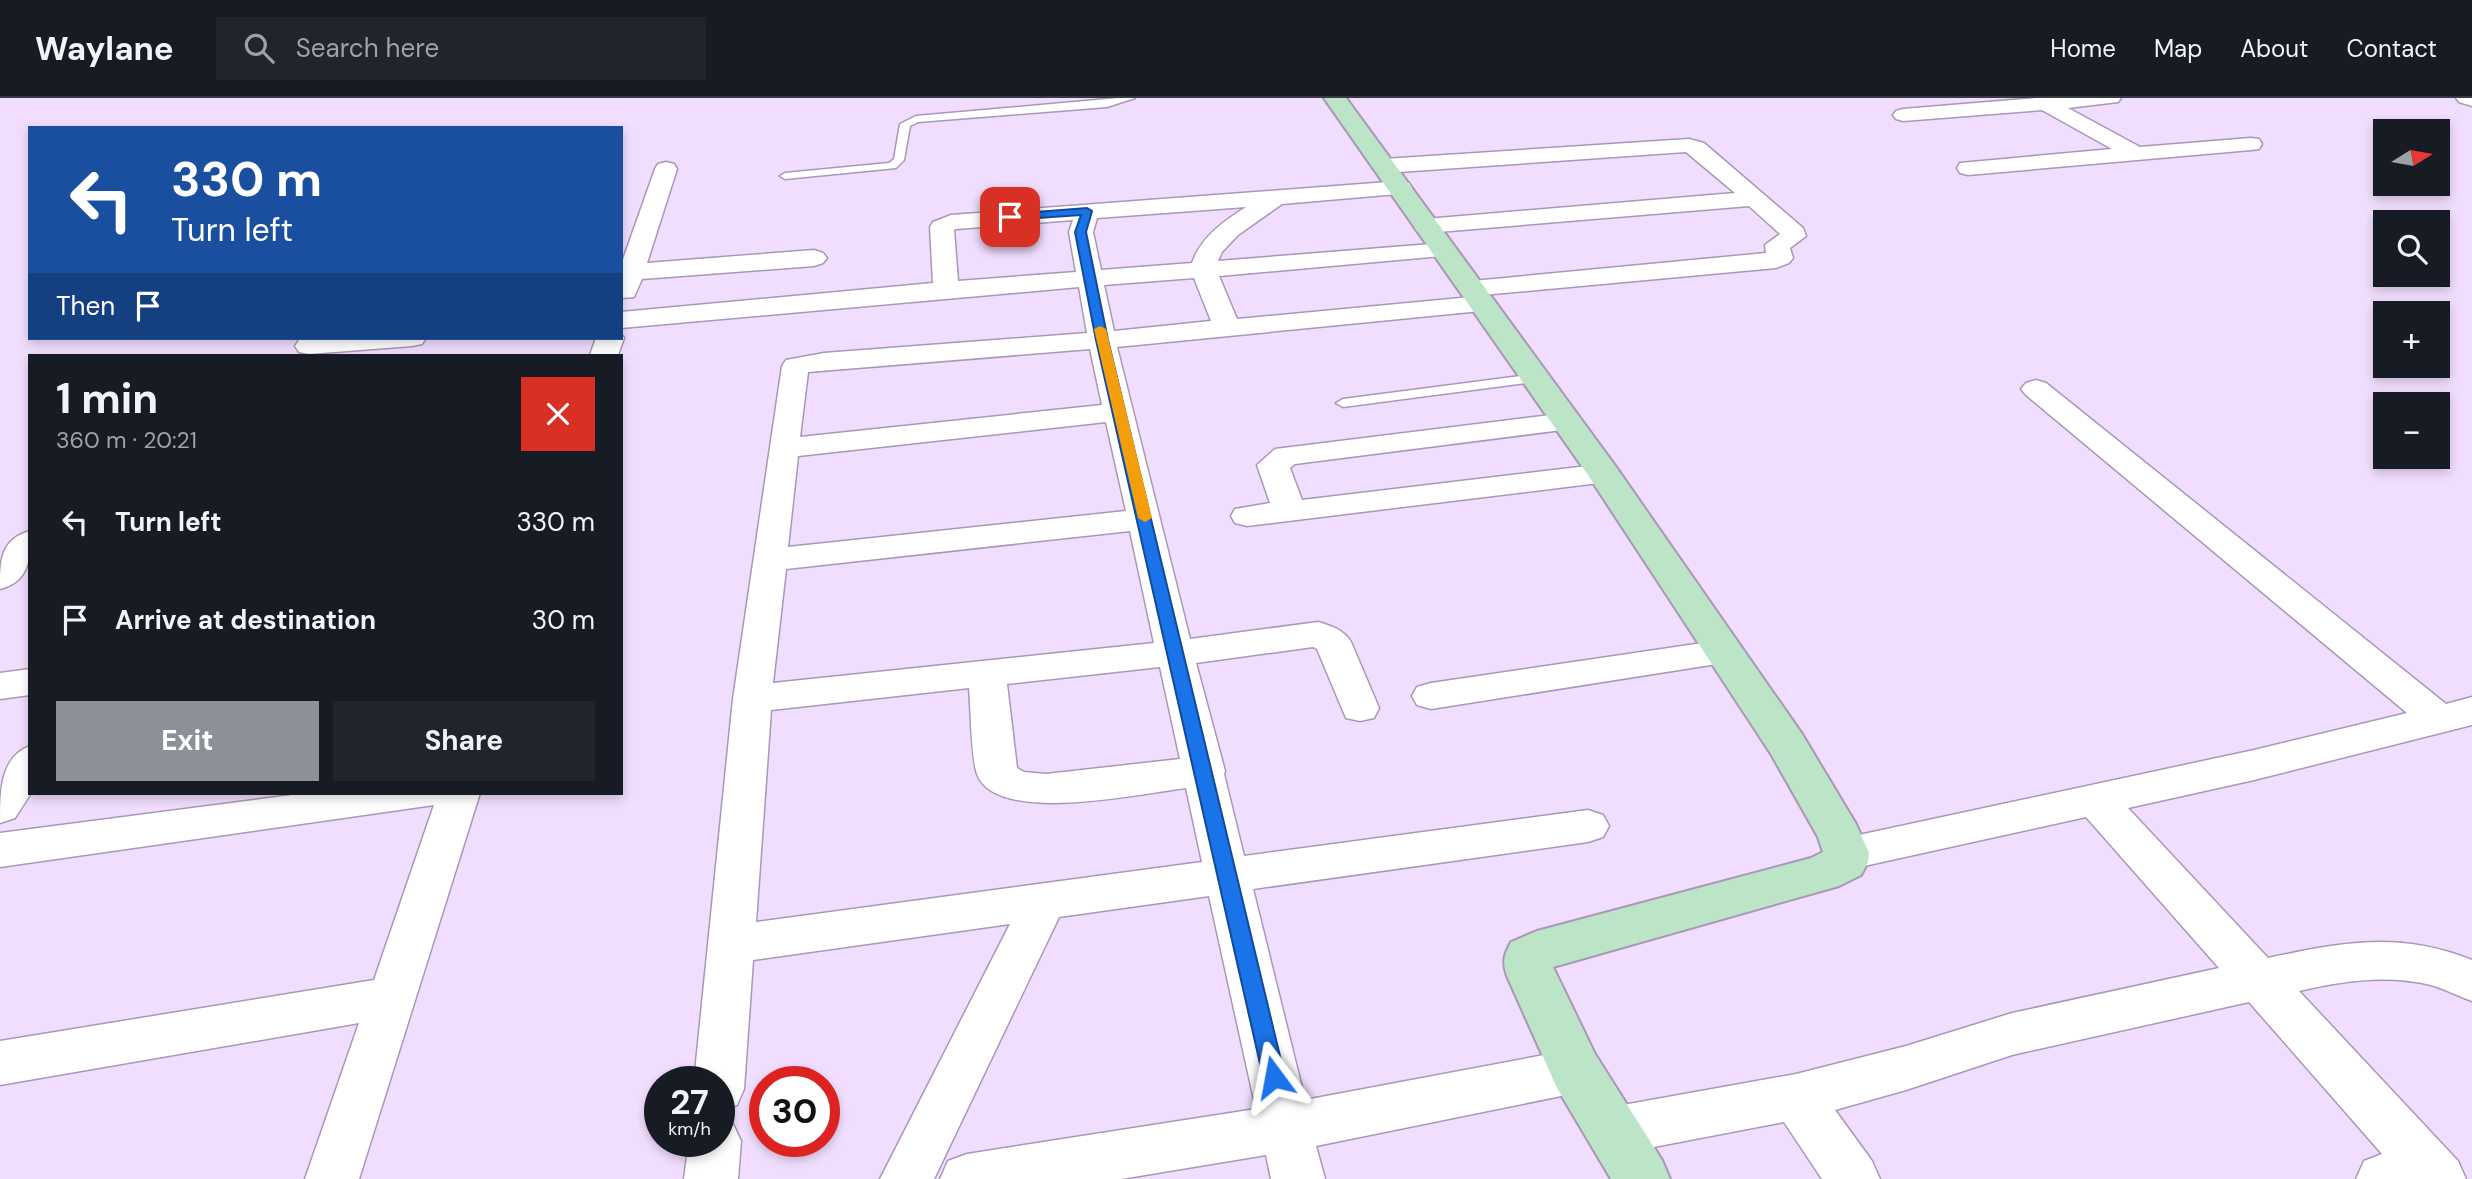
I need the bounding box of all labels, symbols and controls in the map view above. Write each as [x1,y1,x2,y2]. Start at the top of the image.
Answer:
search box [216,17,706,80]
text: Waylane [35,27,174,70]
icon: search [240,29,278,67]
text: Search here [296,31,439,65]
text: Home [2050,33,2116,64]
text: Map [2154,33,2202,64]
text: About [2240,33,2309,64]
text: Contact [2347,33,2437,64]
north arrow [2373,119,2450,196]
map controls [2373,119,2450,469]
text: 330 m [171,147,322,211]
icon: left [56,154,147,245]
pin [980,187,1040,247]
icon: arrive [991,198,1029,236]
text: Turn left [171,209,293,251]
button: search [2373,210,2450,287]
icon: arrive [129,287,167,325]
text: Then [56,289,115,323]
button: + [2373,301,2450,378]
text: 1 min [56,371,158,426]
button: close [521,377,595,451]
button: − [2373,392,2450,469]
text: 360 m · 20:21 [56,425,197,455]
icon: left [56,503,94,541]
text: Turn left [115,505,222,539]
text: 330 m [516,505,595,539]
icon: arrive [56,601,94,639]
text: Arrive at destination [115,603,376,637]
text: 30 m [532,603,595,637]
button: Exit [56,701,319,781]
button: Share [333,701,595,781]
position arrow [1237,1040,1311,1114]
speed limit sign: 30 [749,1066,840,1157]
text: 27 [670,1079,709,1125]
text: km/h [668,1117,711,1141]

